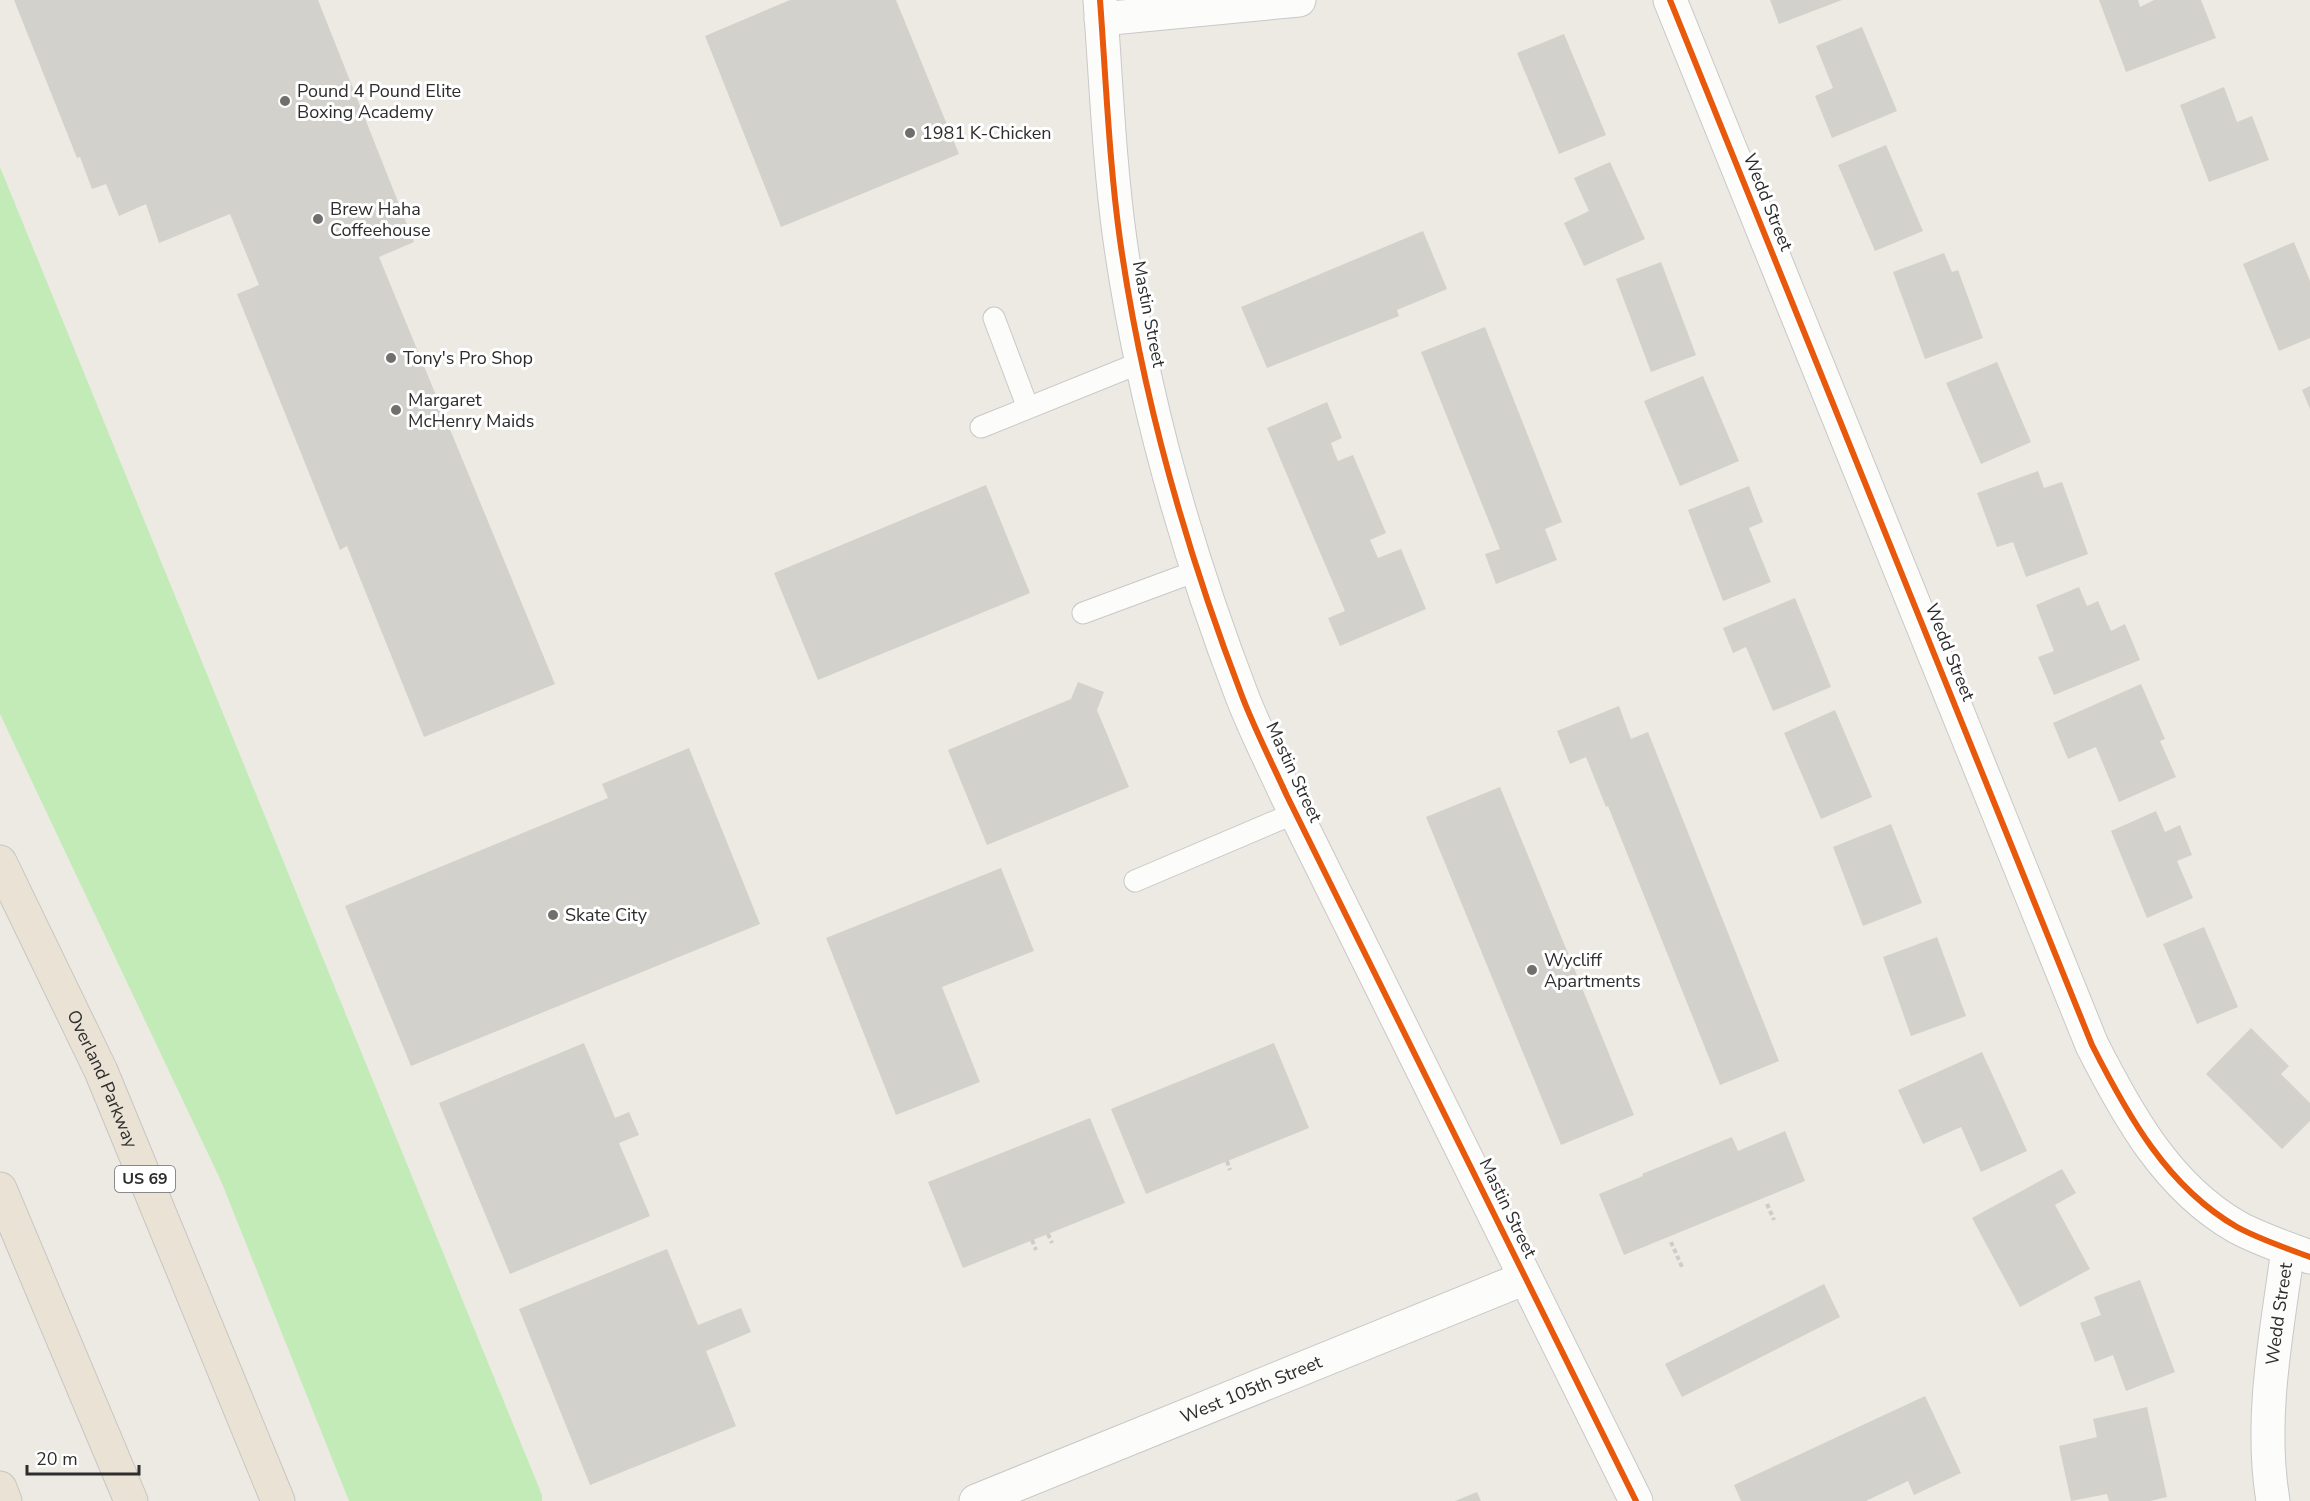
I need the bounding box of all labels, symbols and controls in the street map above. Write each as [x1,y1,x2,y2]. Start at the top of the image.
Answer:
place label: Pound 4 Pound Elite Boxing Academy [297,79,461,124]
marker: Pound 4 Pound Elite Boxing Academy [278,94,292,108]
place label: 1981 K-Chicken [922,121,1052,145]
marker: 1981 K-Chicken [903,126,917,140]
street label: Wedd Street [1738,150,1799,255]
place label: Brew Haha Coffeehouse [330,197,431,242]
marker: Brew Haha Coffeehouse [311,212,325,226]
street label: Mastin Street [1127,259,1171,370]
place label: Tony's Pro Shop [403,346,533,370]
marker: Tony's Pro Shop [384,351,398,365]
place label: Margaret McHenry Maids [408,388,534,433]
marker: Margaret McHenry Maids [389,403,403,417]
street label: Wedd Street [1920,600,1981,705]
street label: Mastin Street [1260,718,1328,827]
place label: Skate City [565,903,648,927]
marker: Skate City [546,908,560,922]
place label: Wycliff Apartments [1544,948,1641,993]
marker: Wycliff Apartments [1525,963,1539,977]
street label: Overland Parkway [61,1006,144,1152]
street label: Mastin Street [1474,1154,1543,1262]
road number: US 69 [115,1166,175,1192]
street label: Wedd Street [2260,1260,2298,1366]
street label: West 105th Street [1177,1350,1326,1429]
scale bar [27,1438,140,1476]
text: 20 m [36,1447,78,1471]

